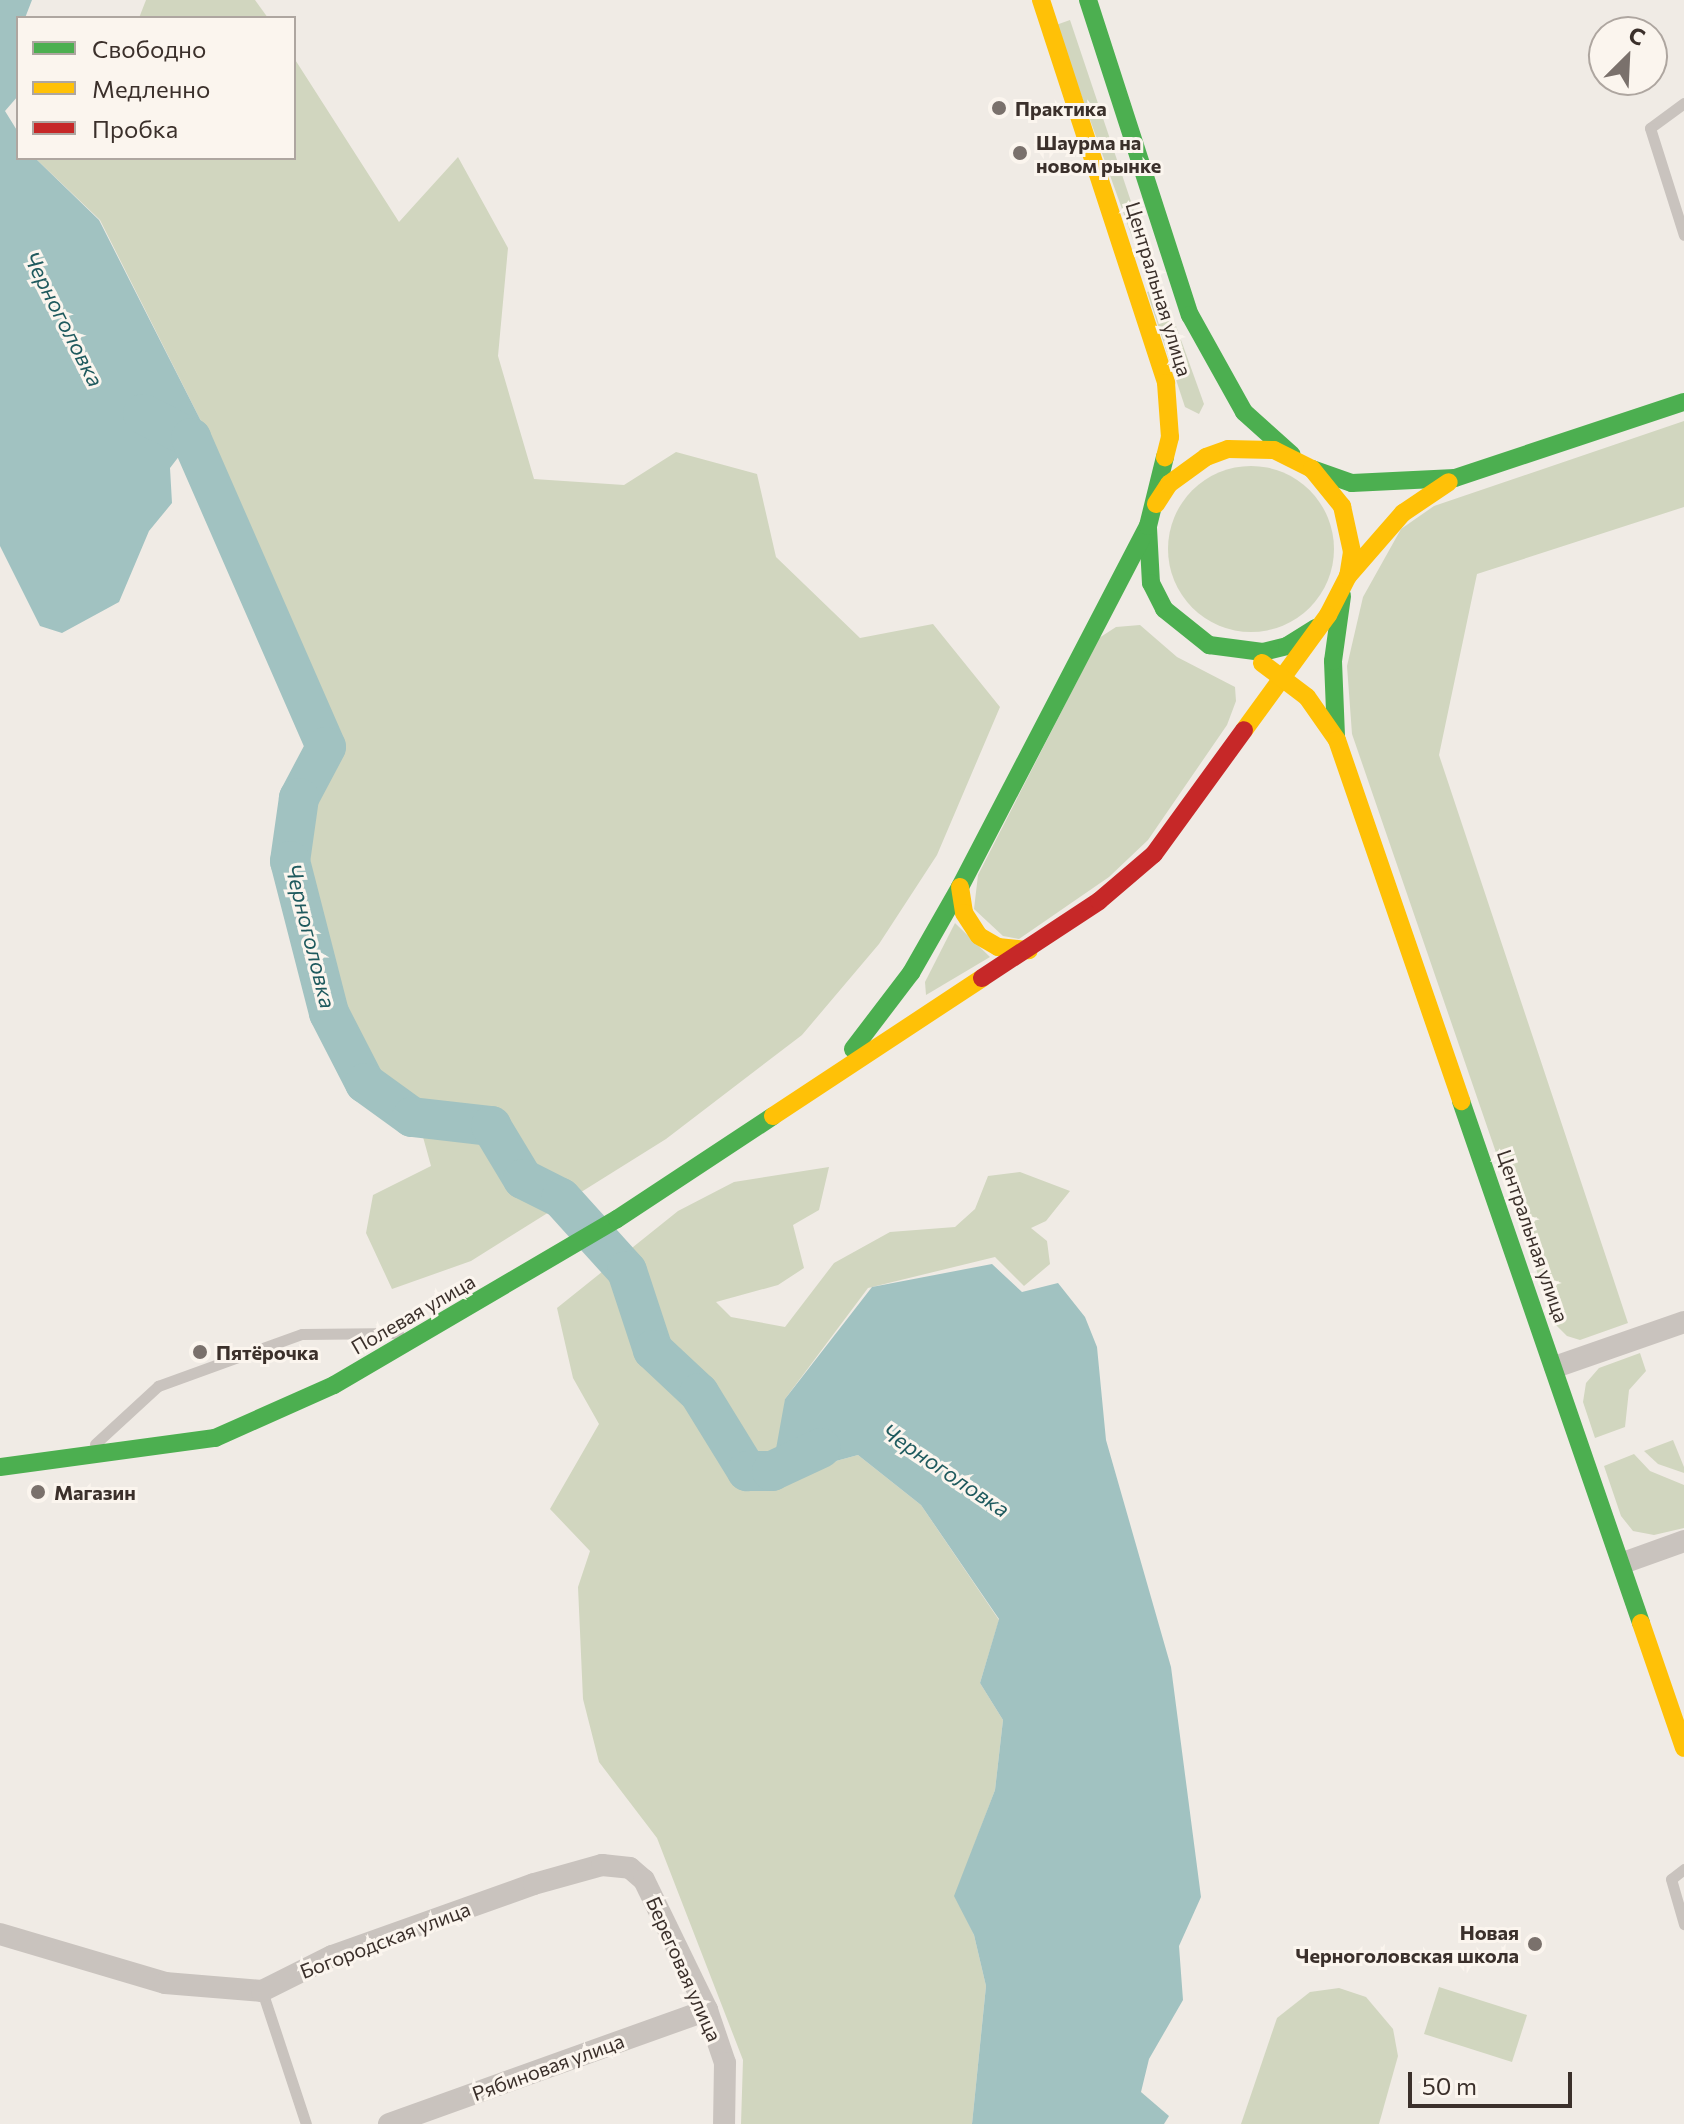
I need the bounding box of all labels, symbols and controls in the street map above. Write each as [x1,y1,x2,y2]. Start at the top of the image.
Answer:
legend [16,16,296,160]
north arrow [1588,16,1668,96]
text: С [1625,20,1650,51]
text: Свободно [92,34,206,63]
text: Медленно [92,74,210,103]
place label: Практика [1015,96,1107,120]
marker: Практика [990,99,1008,117]
text: Пробка [92,114,178,143]
place label: Шаурма на новом рынке [1036,130,1161,177]
marker: Шаурма на новом рынке [1011,144,1029,162]
street label: Центральная улица [1121,199,1197,379]
water label: Черноголовка [19,247,109,391]
water label: Черноголовка [280,861,342,1011]
street label: Центральная улица [1492,1146,1574,1326]
street label: Полевая улица [347,1269,479,1359]
place label: Пятёрочка [216,1340,319,1364]
marker: Пятёрочка [191,1343,209,1361]
water label: Черноголовка [877,1418,1015,1522]
place label: Магазин [54,1480,136,1504]
marker: Магазин [29,1483,47,1501]
street label: Береговая улица [641,1893,727,2045]
street label: Богородская улица [297,1896,473,1984]
place label: Новая Черноголовская школа [1296,1920,1519,1967]
marker: Новая Черноголовская школа [1526,1935,1544,1953]
street label: Рябиновая улица [469,2028,627,2106]
scale bar [1412,2056,1576,2106]
text: 50 m [1422,2071,1477,2100]

